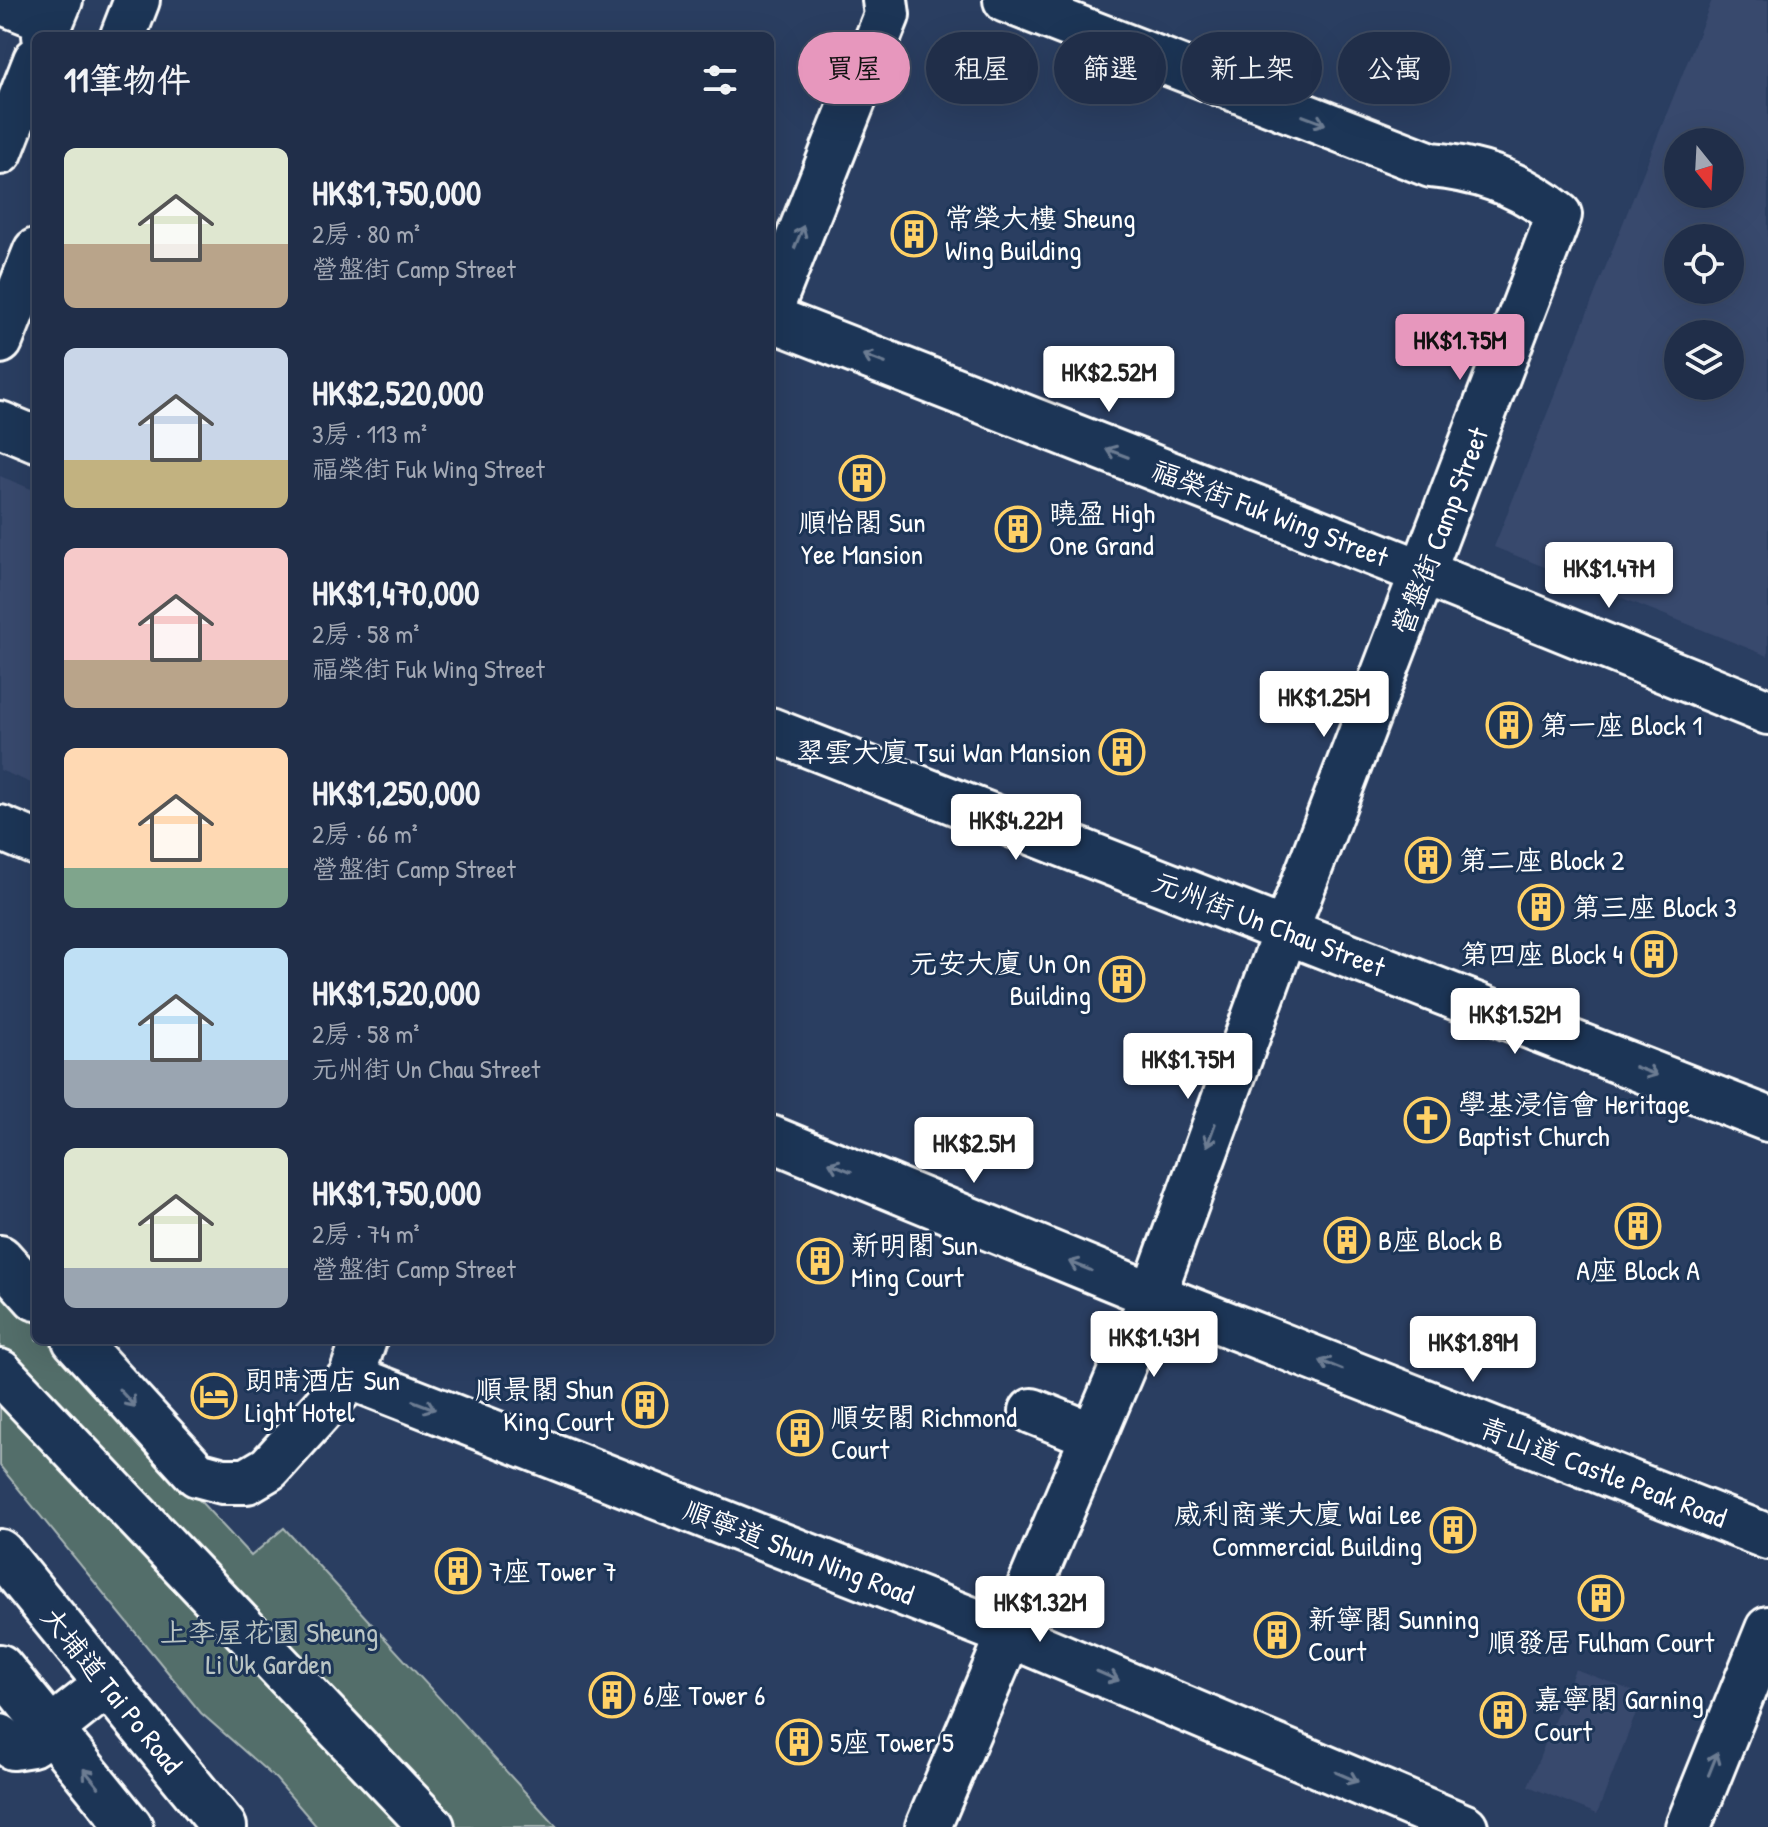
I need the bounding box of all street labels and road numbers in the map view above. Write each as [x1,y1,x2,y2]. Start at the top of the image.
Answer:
street label: 營盤街 Camp Street [1383,421,1497,640]
street label: 福榮街 Fuk Wing Street [1146,450,1394,576]
street label: 元州街 Un Chau Street [1147,862,1391,986]
street label: 青山道 Castle Peak Road [1474,1407,1732,1537]
street label: 順寧道 Shun Ning Road [678,1491,920,1613]
street label: 大埔道 Tai Po Road [33,1599,191,1781]

